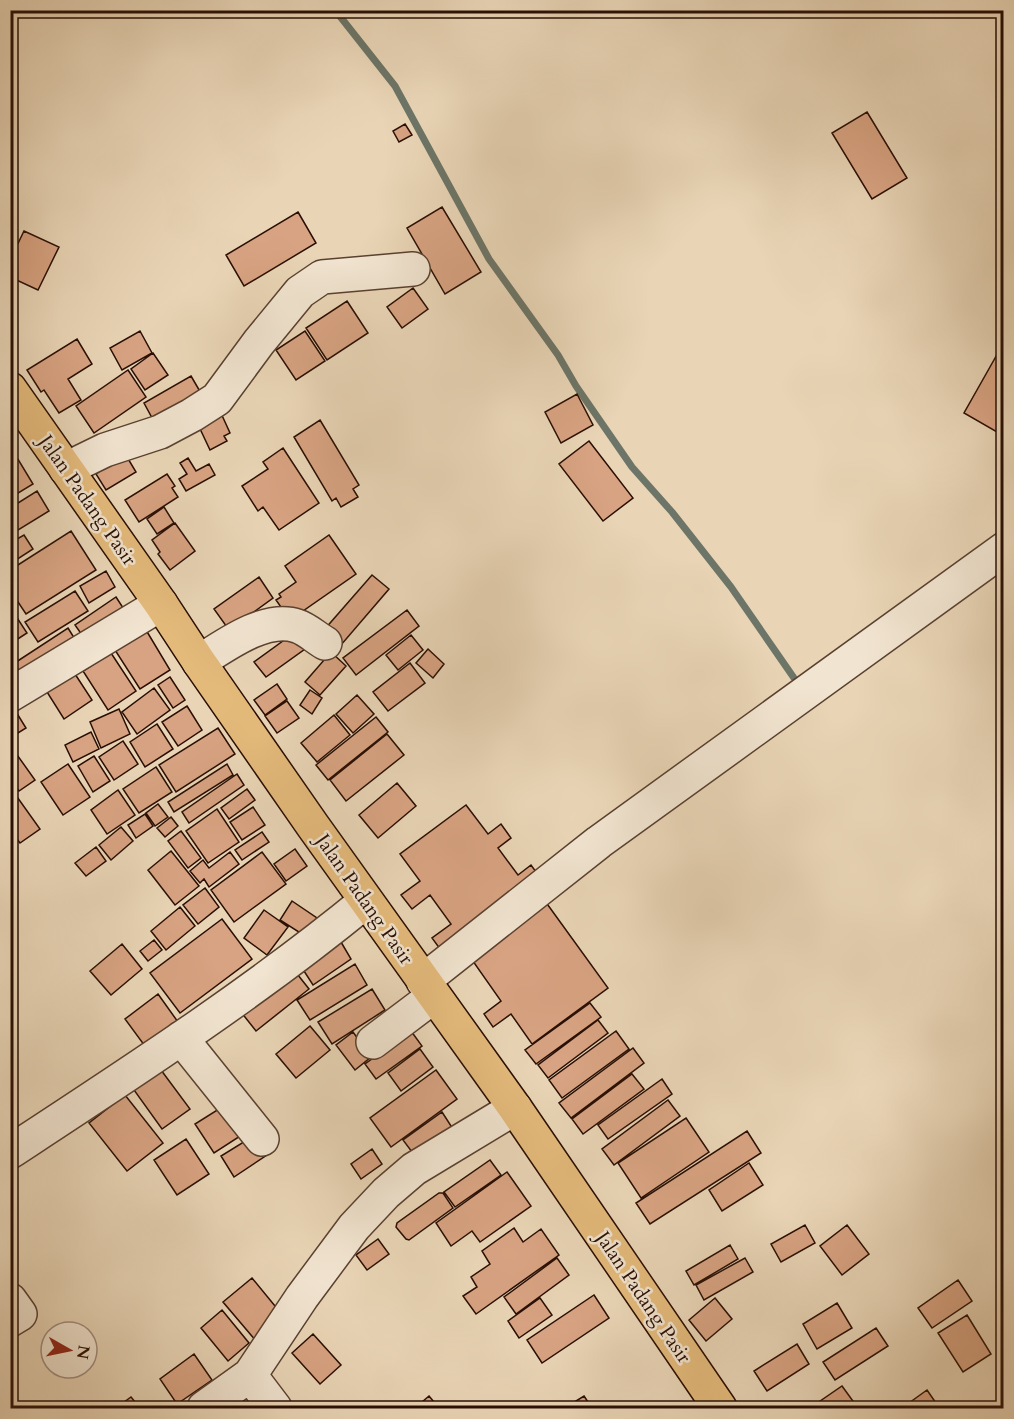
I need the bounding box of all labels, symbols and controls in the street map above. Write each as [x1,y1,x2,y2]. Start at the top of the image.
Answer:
street label: Jalan Padang Pasir [31,427,143,572]
street label: Jalan Padang Pasir [308,826,420,971]
street label: Jalan Padang Pasir [588,1224,698,1369]
north arrow [39,1320,99,1380]
text: N [71,1344,95,1361]

